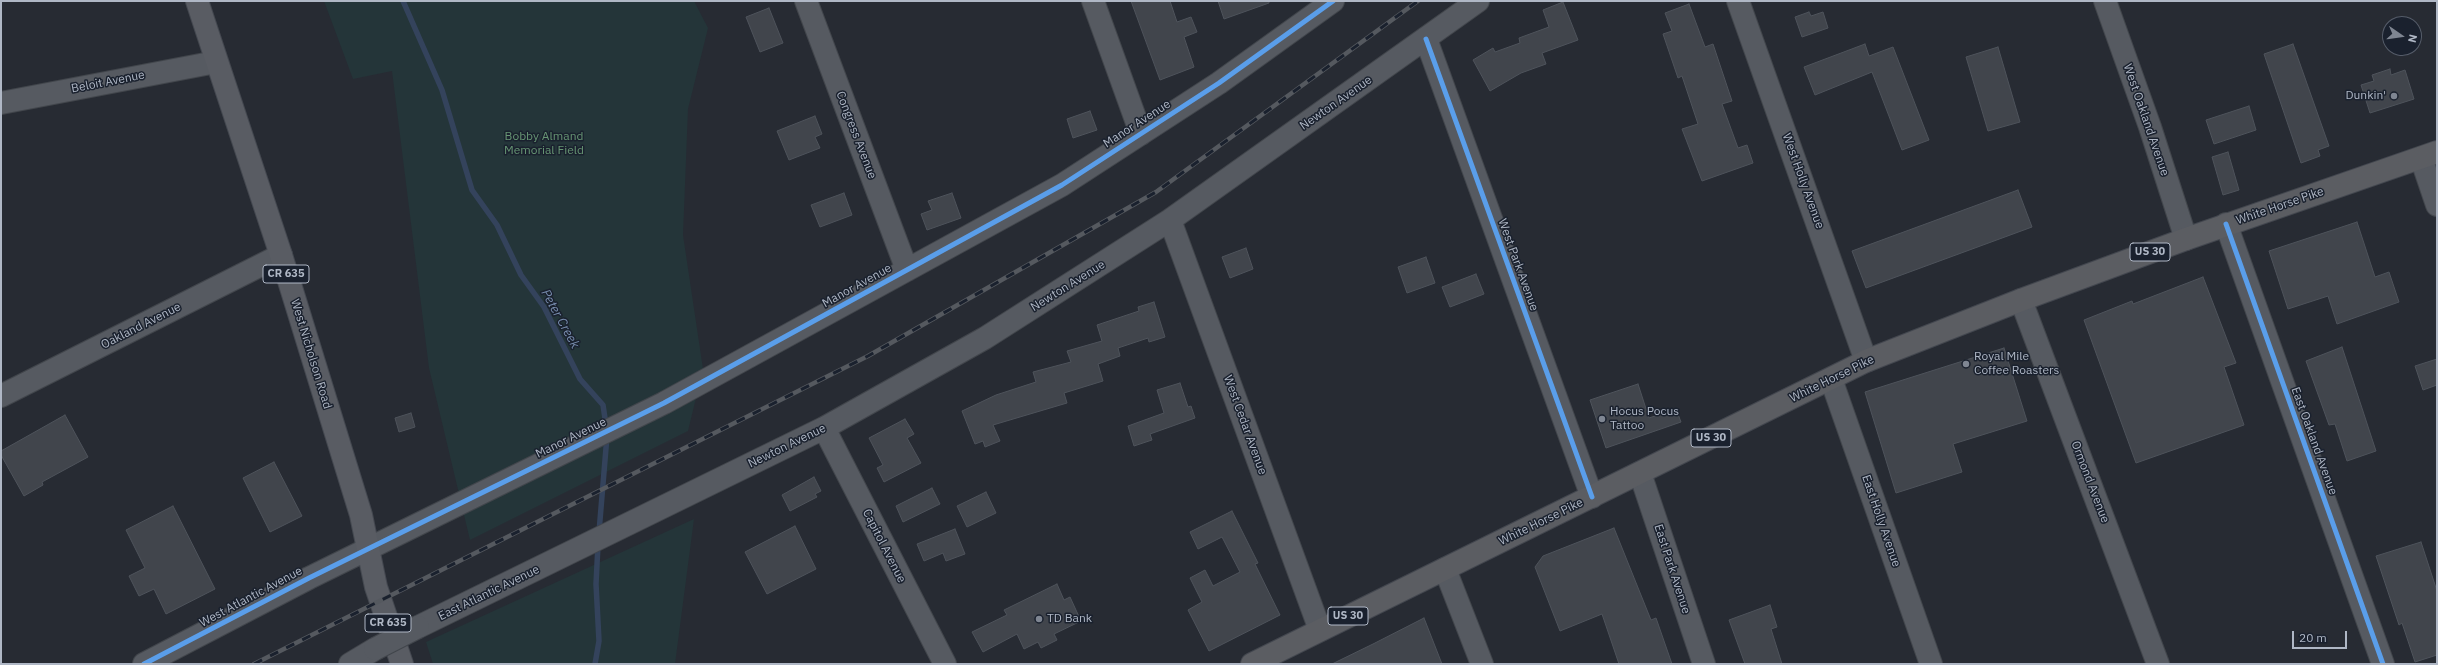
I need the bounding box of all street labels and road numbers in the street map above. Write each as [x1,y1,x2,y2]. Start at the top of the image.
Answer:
street label: West Oakland Avenue [2120,62,2172,178]
street label: Beloit Avenue [70,68,146,96]
street label: Newton Avenue [1297,73,1375,133]
street label: Congress Avenue [833,89,879,181]
street label: Manor Avenue [1101,97,1173,151]
street label: West Holly Avenue [1779,131,1827,231]
street label: White Horse Pike [2234,184,2326,228]
street label: West Park Avenue [1495,217,1541,313]
road number: US 30 [2130,243,2170,261]
street label: Newton Avenue [1028,257,1108,315]
street label: Manor Avenue [820,261,894,311]
road number: CR 635 [263,265,309,283]
street label: West Nicholson Road [287,297,335,411]
street label: Oakland Avenue [99,300,183,352]
street label: White Horse Pike [1788,352,1876,406]
street label: West Cedar Avenue [1220,373,1270,477]
street label: East Oakland Avenue [2288,385,2340,497]
street label: Manor Avenue [533,415,609,461]
street label: Newton Avenue [746,421,828,471]
road number: US 30 [1691,429,1731,447]
street label: Ormond Avenue [2068,439,2112,525]
street label: East Holly Avenue [1858,473,1904,569]
street label: White Horse Pike [1497,495,1585,549]
street label: Capitol Avenue [859,507,909,585]
street label: East Park Avenue [1651,522,1693,616]
street label: East Atlantic Avenue [436,562,542,624]
street label: West Atlantic Avenue [197,564,305,630]
road number: US 30 [1328,607,1368,625]
road number: CR 635 [365,614,411,632]

